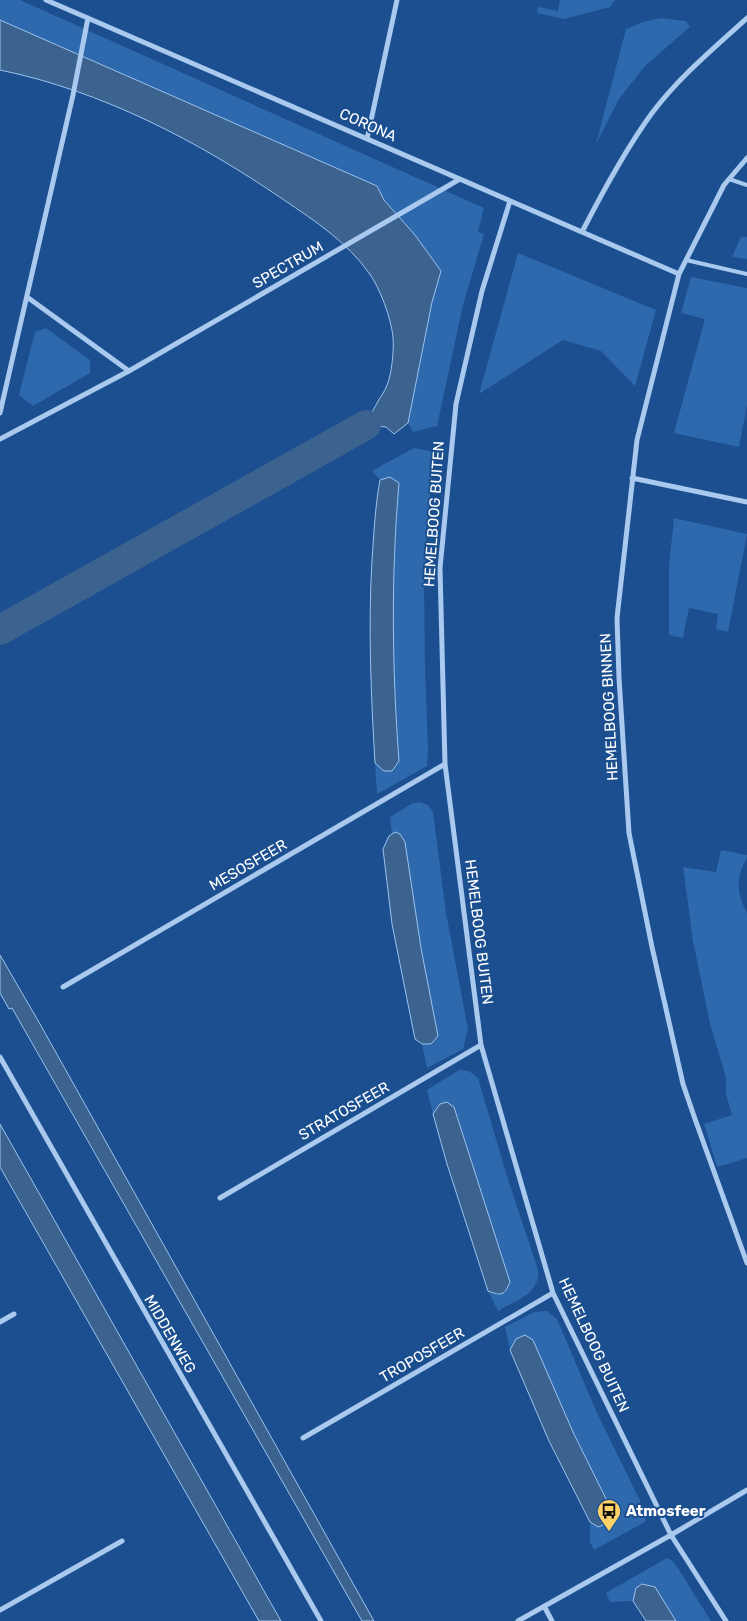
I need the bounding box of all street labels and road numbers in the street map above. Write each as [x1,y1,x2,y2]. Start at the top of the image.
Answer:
street label: CORONA [337,104,399,146]
street label: SPECTRUM [249,237,327,293]
street label: HEMELBOOG BUITEN [420,440,448,588]
street label: HEMELBOOG BINNEN [596,633,622,781]
street label: MESOSFEER [206,835,290,894]
street label: HEMELBOOG BUITEN [461,858,497,1006]
street label: STRATOSFEER [296,1078,393,1144]
street label: HEMELBOOG BUITEN [555,1275,633,1415]
street label: MIDDENWEG [140,1292,200,1376]
street label: TROPOSFEER [377,1323,468,1386]

